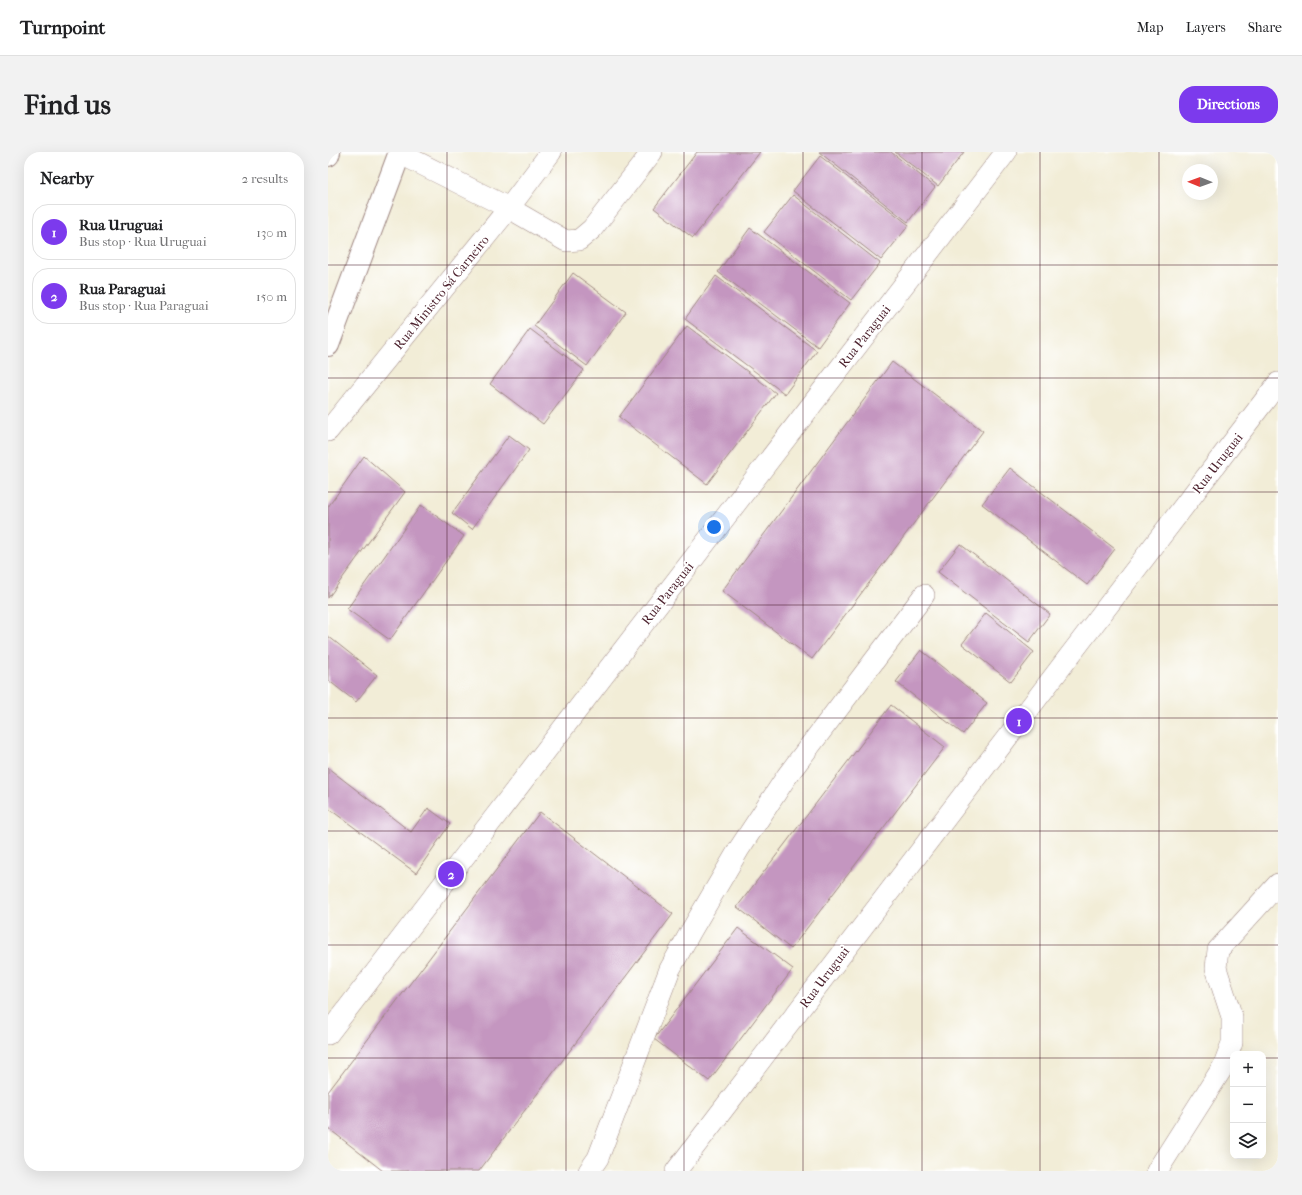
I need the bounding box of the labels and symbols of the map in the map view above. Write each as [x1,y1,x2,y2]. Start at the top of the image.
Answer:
north arrow [1182,164,1218,200]
street label: Rua Ministro Sá Carneiro [391,232,492,352]
street label: Rua Paraguai [835,302,893,370]
street label: Rua Uruguai [1189,430,1246,497]
your location [704,517,724,537]
street label: Rua Paraguai [638,559,696,627]
pin: 1 [1006,706,1032,736]
pin: 2 [438,859,464,889]
street label: Rua Uruguai [797,944,852,1011]

